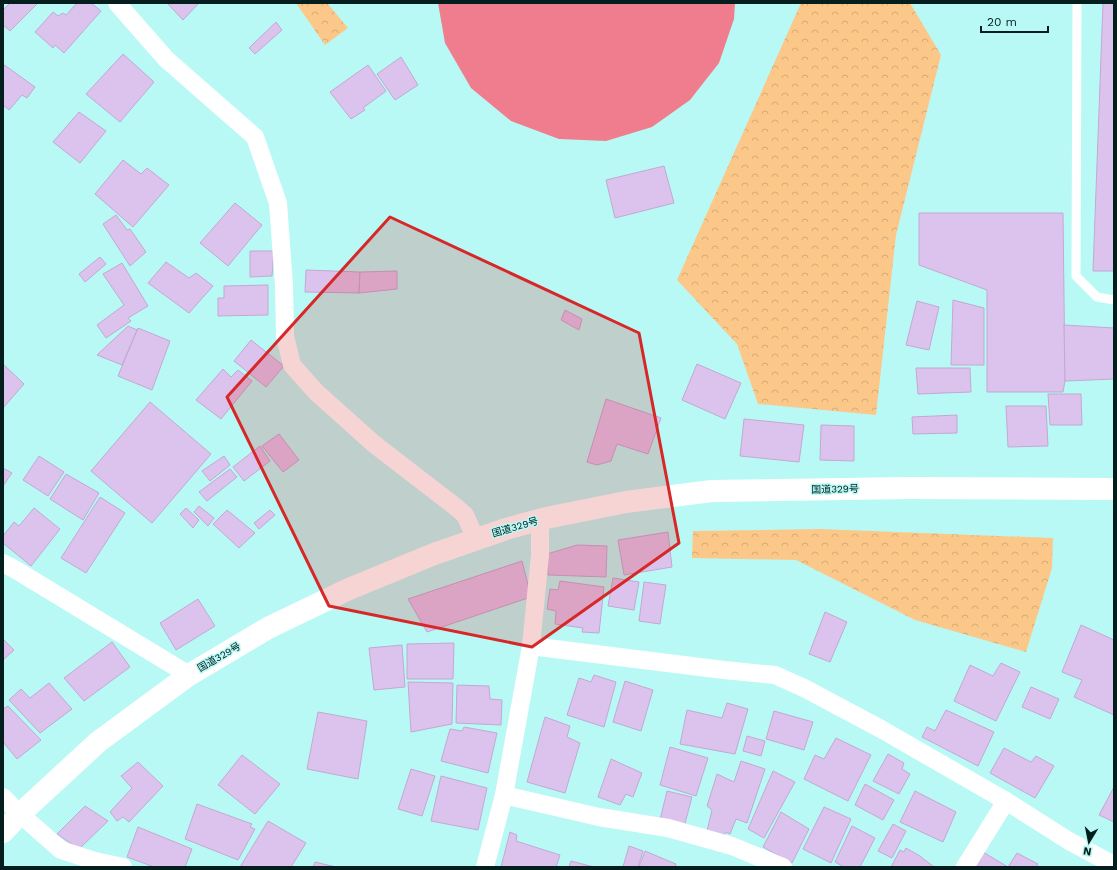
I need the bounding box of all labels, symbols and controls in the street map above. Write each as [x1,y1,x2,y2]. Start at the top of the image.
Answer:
scale bar [981,8,1048,34]
text: 20 m [987,15,1017,29]
street label: 国道329号 [811,483,859,495]
street label: 国道329号 [490,515,540,539]
street label: 国道329号 [196,640,242,674]
north arrow [1069,822,1109,862]
text: N [1082,844,1092,858]

